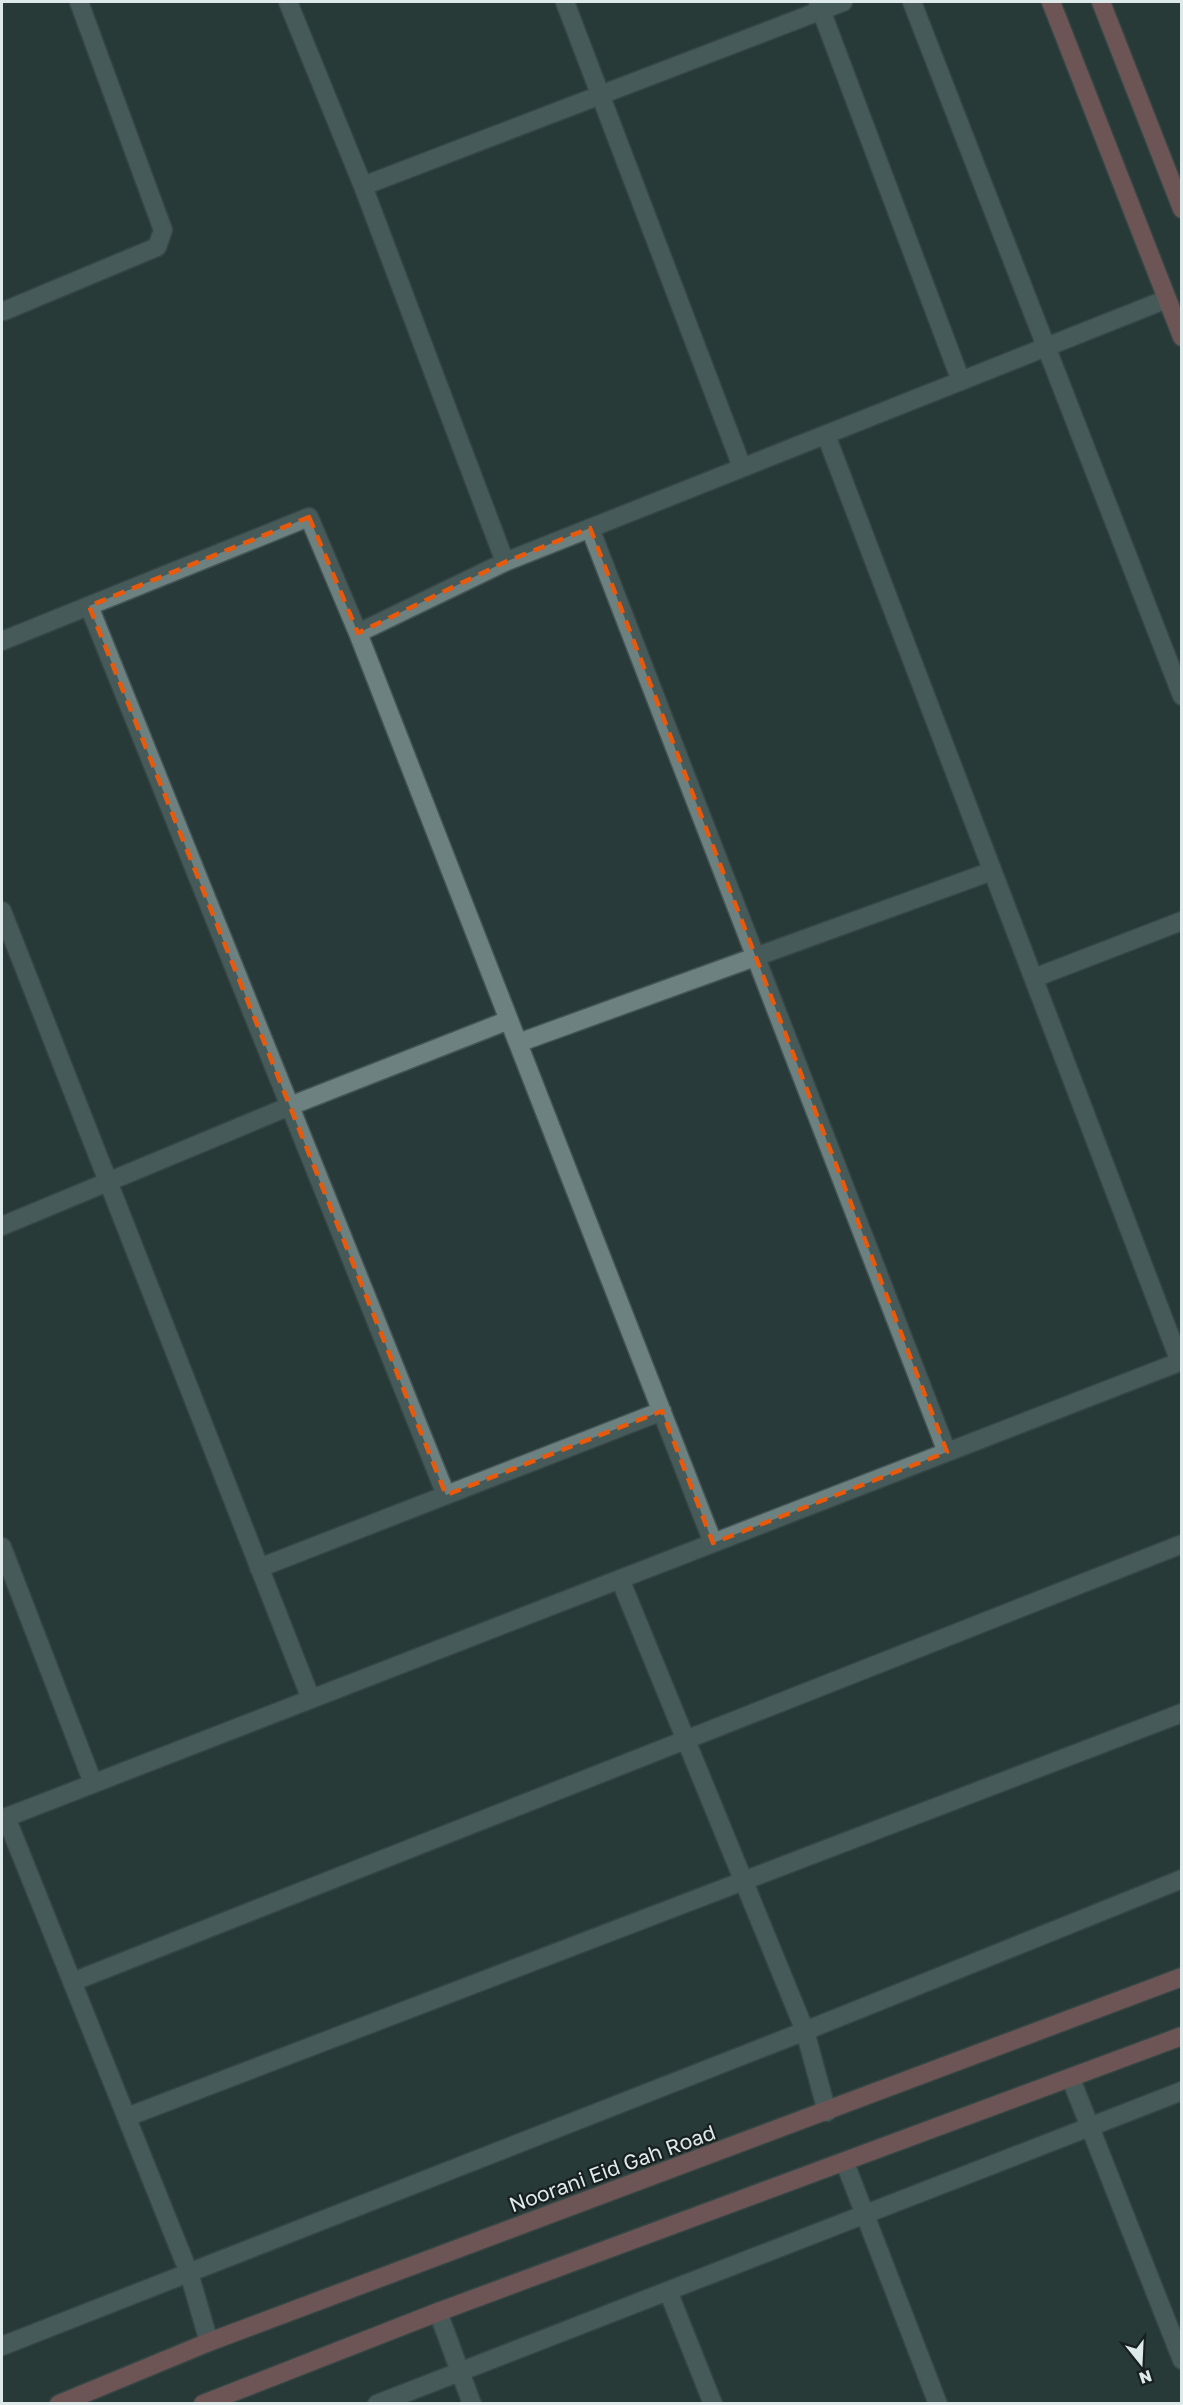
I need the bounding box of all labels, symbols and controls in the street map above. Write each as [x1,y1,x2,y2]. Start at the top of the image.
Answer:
street label: Noorani Eid Gah Road [505,2119,719,2217]
north arrow [1111,2333,1171,2393]
text: N [1137,2366,1155,2389]

